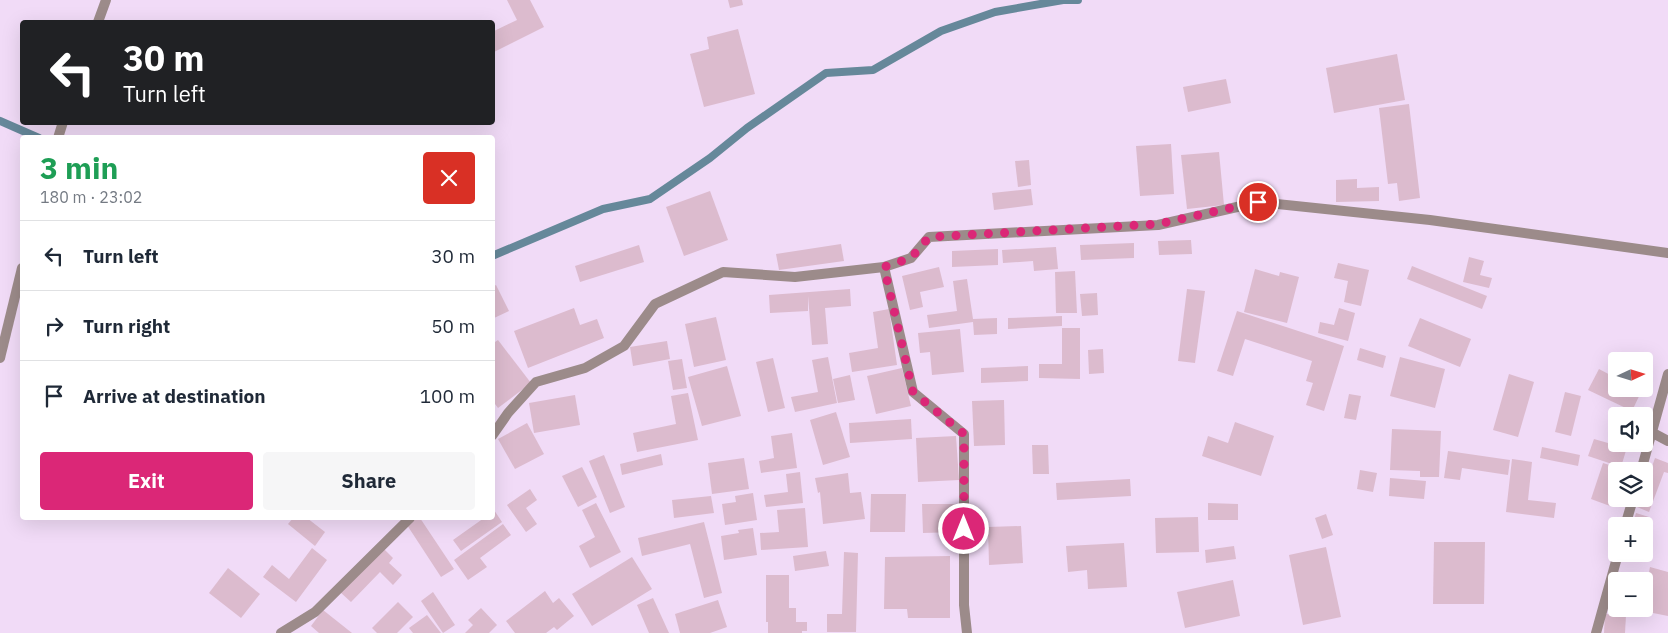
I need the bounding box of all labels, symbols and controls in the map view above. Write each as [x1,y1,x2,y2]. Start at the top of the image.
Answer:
text: 30 m [123,35,205,81]
icon: left [40,40,105,105]
text: Turn left [123,79,206,108]
text: 3 min [40,148,118,187]
button: close [423,152,475,204]
pin [1237,181,1279,223]
text: 180 m · 23:02 [40,187,142,207]
icon: arrive [1244,188,1272,216]
icon: left [40,242,68,270]
text: Turn left [83,244,159,268]
text: 30 m [431,244,475,268]
icon: right [40,312,68,340]
text: Turn right [83,314,170,338]
text: 50 m [431,314,475,338]
north arrow [1608,352,1652,398]
map controls [1608,352,1653,617]
icon: arrive [40,382,68,410]
text: Arrive at destination [83,384,266,408]
text: 100 m [420,384,475,408]
button: sound [1608,407,1653,452]
button: Exit [40,452,253,510]
button: Share [263,452,475,510]
button: layers [1608,462,1653,507]
position arrow [937,502,989,554]
button: + [1608,517,1653,562]
button: − [1608,572,1653,617]

